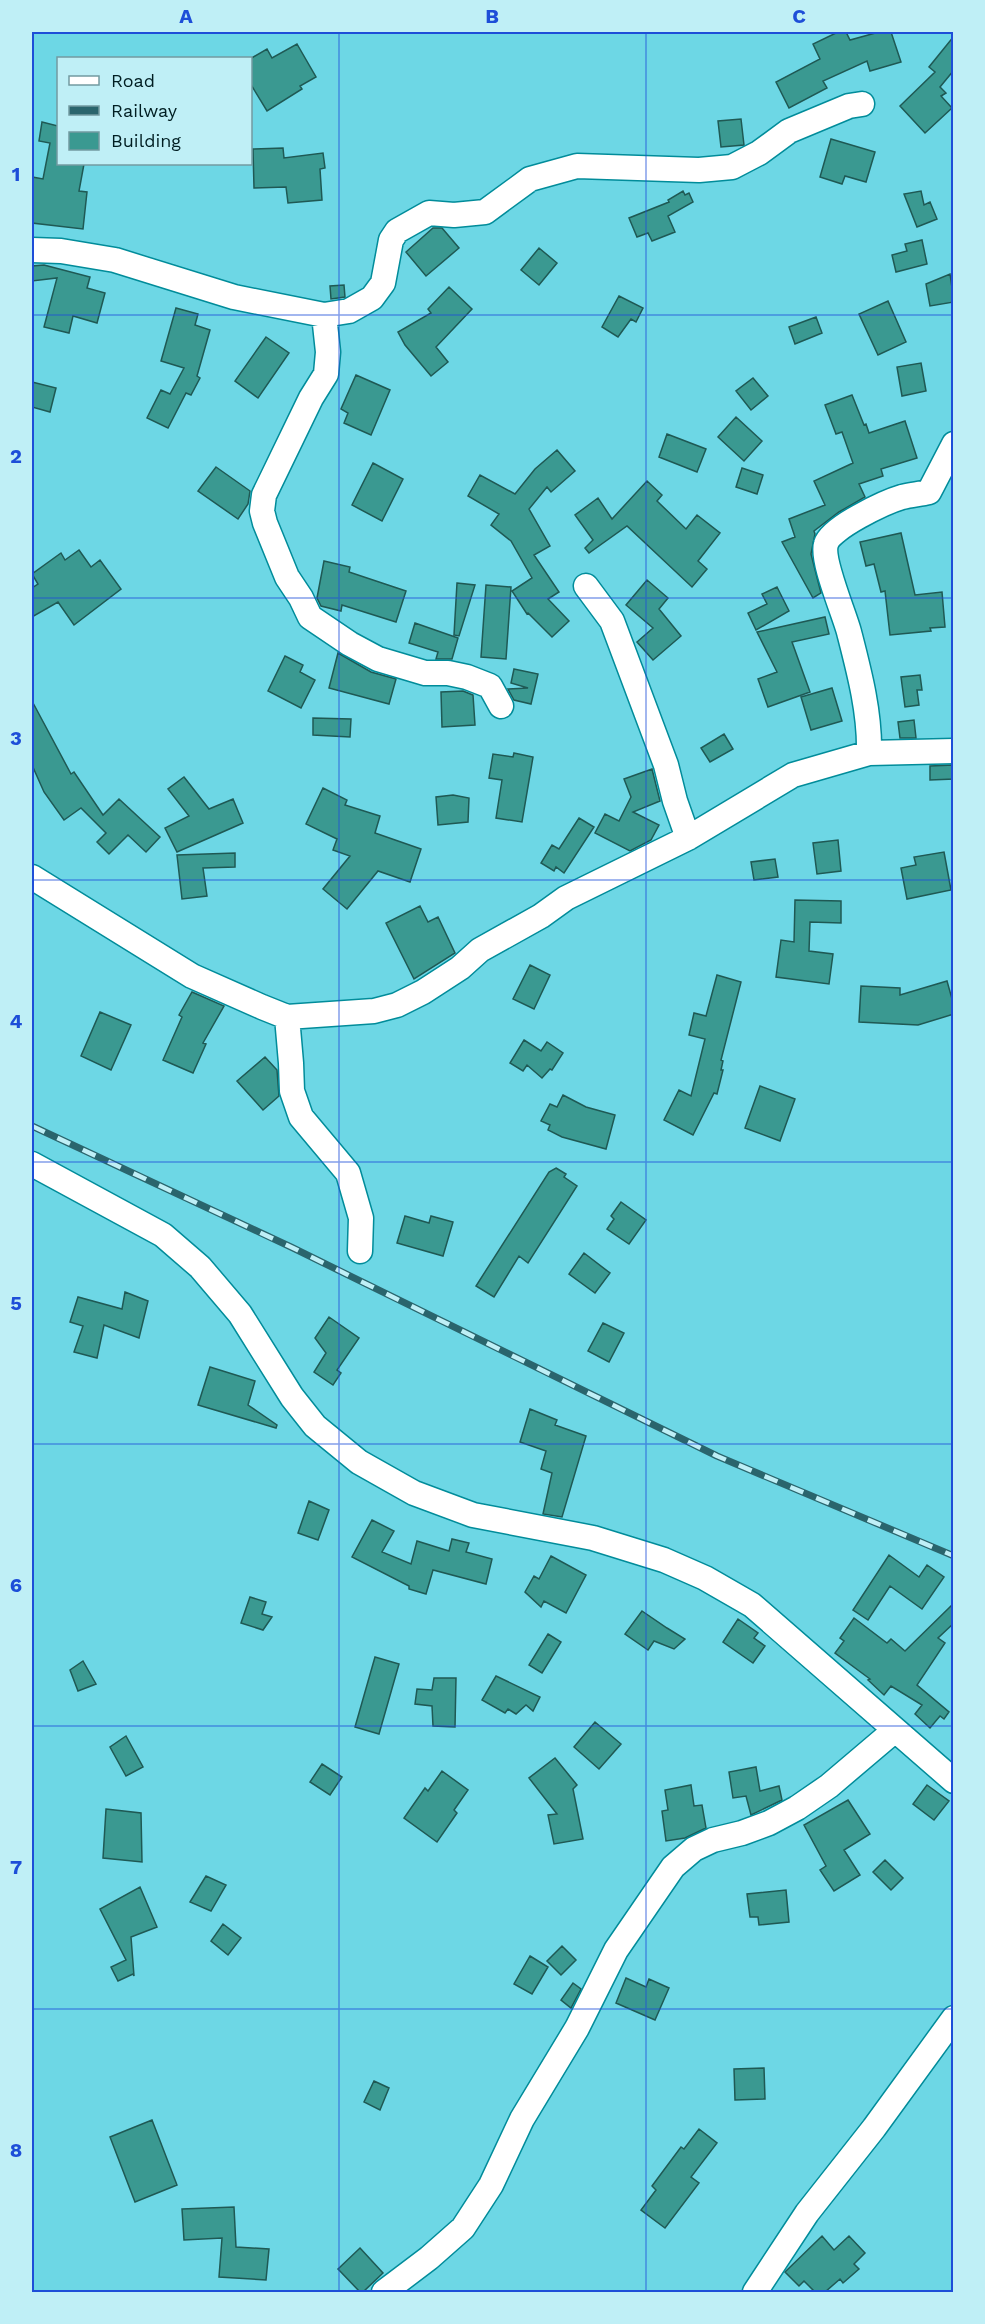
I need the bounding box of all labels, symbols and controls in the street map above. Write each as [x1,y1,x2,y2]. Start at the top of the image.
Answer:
text: A [179,4,193,28]
text: B [485,4,499,28]
text: C [792,4,806,28]
legend [57,57,252,165]
text: Road [111,70,155,91]
text: Railway [111,100,178,121]
text: Building [111,130,181,151]
text: 1 [12,162,20,186]
text: 2 [10,444,22,468]
text: 3 [10,726,22,750]
text: 4 [10,1009,23,1033]
text: 5 [10,1291,22,1315]
text: 6 [10,1573,22,1597]
text: 7 [10,1855,22,1879]
text: 8 [10,2138,22,2162]

